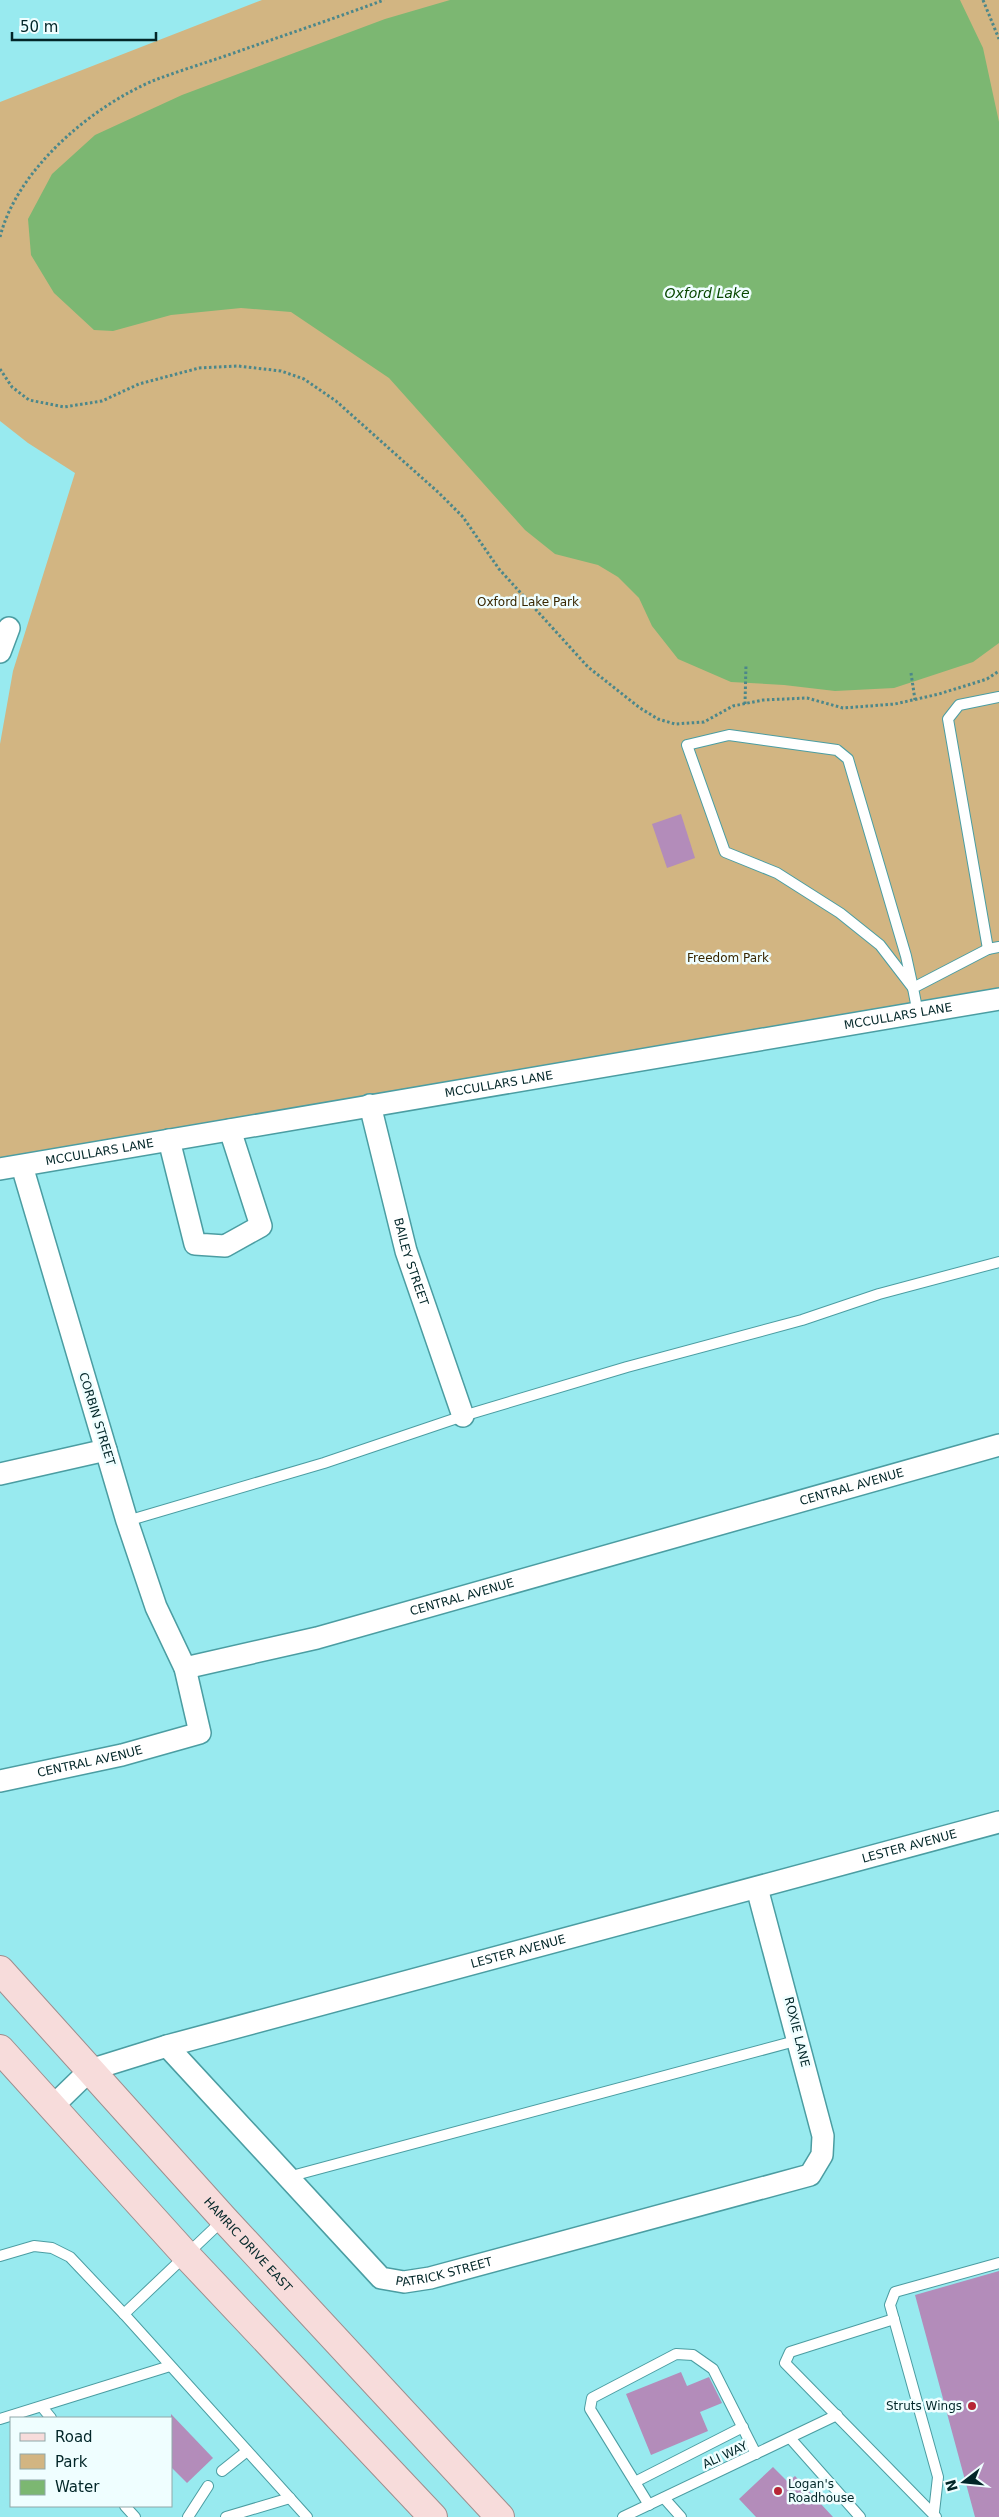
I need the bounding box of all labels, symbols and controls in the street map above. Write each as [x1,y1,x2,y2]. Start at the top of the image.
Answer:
scale bar [12,10,156,42]
text: 50 m [20,18,58,36]
water label: Oxford Lake [665,285,750,301]
park label: Oxford Lake Park [477,595,579,609]
park label: Freedom Park [687,951,769,965]
street label: MCCULLARS LANE [843,1000,953,1032]
street label: MCCULLARS LANE [444,1068,554,1100]
street label: MCCULLARS LANE [44,1136,155,1168]
street label: BAILEY STREET [391,1216,432,1308]
street label: CORBIN STREET [76,1371,118,1468]
street label: CENTRAL AVENUE [798,1465,905,1508]
street label: CENTRAL AVENUE [408,1576,516,1618]
street label: CENTRAL AVENUE [36,1743,144,1780]
street label: LESTER AVENUE [860,1827,958,1866]
street label: LESTER AVENUE [469,1932,567,1971]
street label: ROXIE LANE [782,1995,812,2069]
street label: HAMRIC DRIVE EAST [201,2195,295,2295]
street label: PATRICK STREET [394,2254,494,2289]
place label: Struts Wings [886,2399,962,2413]
marker: Struts Wings [966,2400,978,2412]
legend [10,2417,172,2507]
text: Road [55,2428,93,2446]
street label: ALI WAY [700,2438,750,2472]
text: Park [55,2453,88,2471]
north arrow [939,2457,989,2507]
place label: Logan's Roadhouse [788,2477,854,2505]
text: Water [55,2478,100,2496]
text: N [942,2478,961,2493]
marker: Logan's Roadhouse [772,2485,784,2497]

